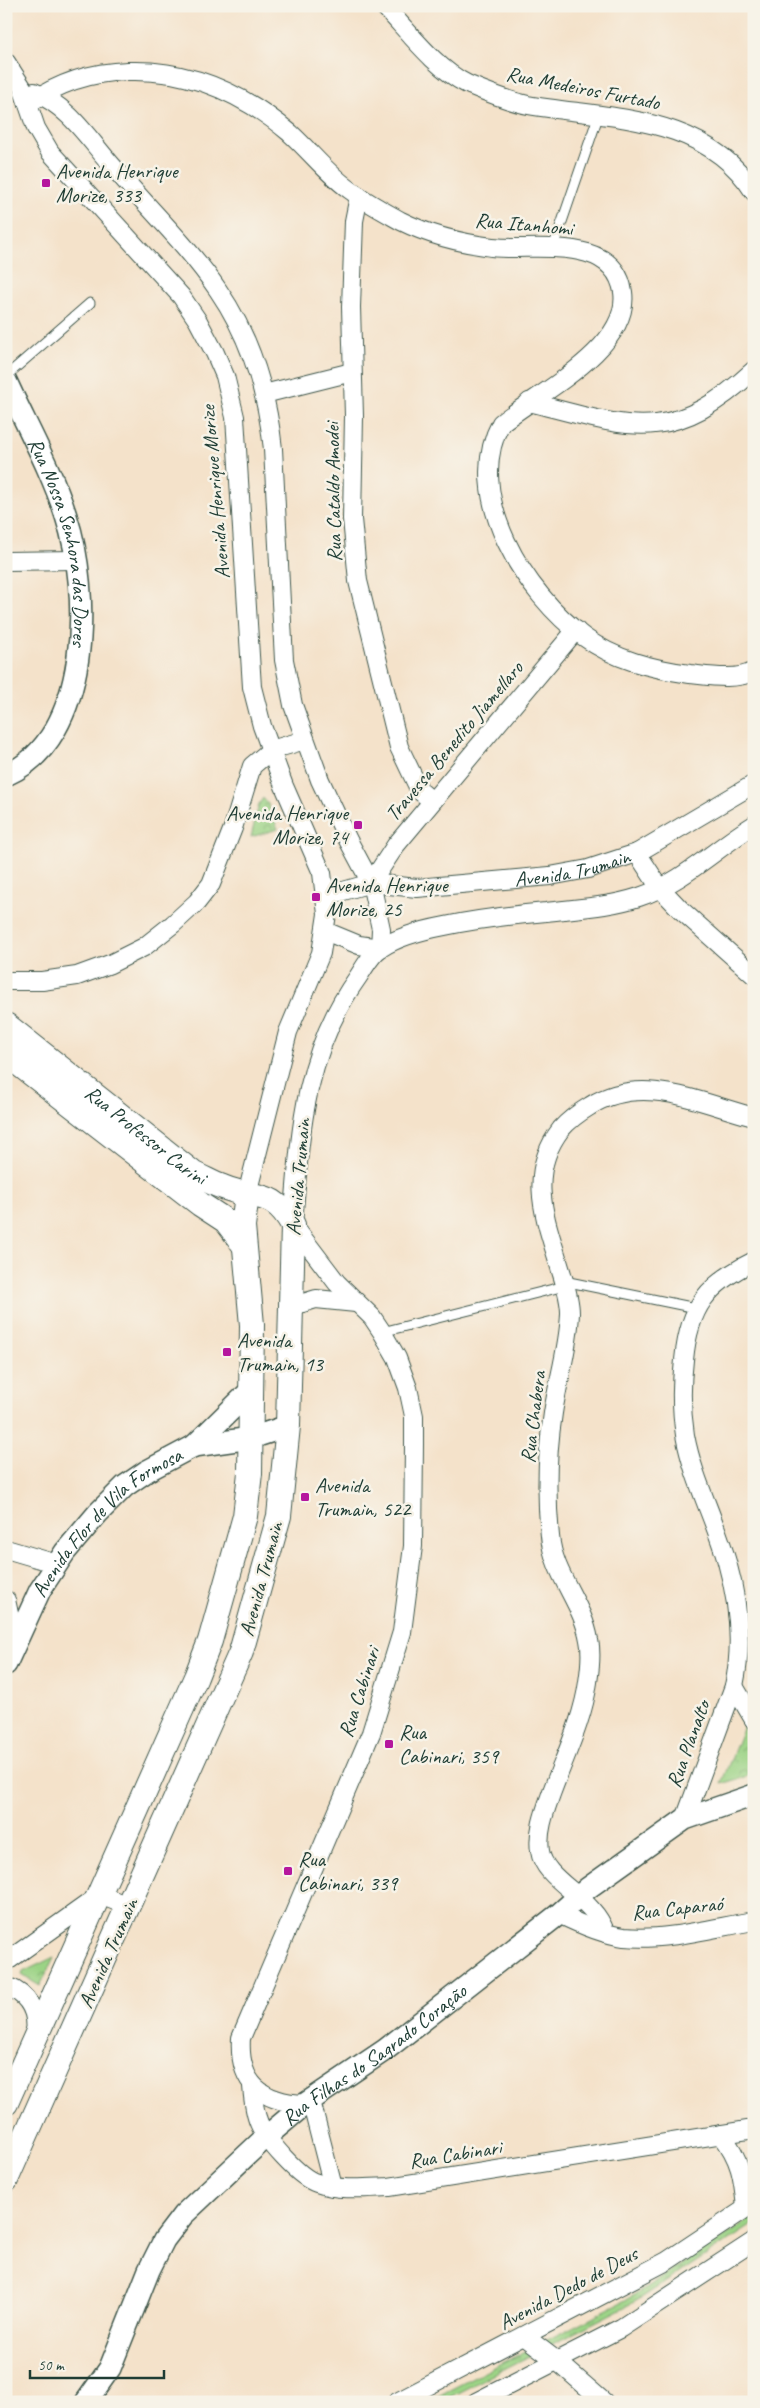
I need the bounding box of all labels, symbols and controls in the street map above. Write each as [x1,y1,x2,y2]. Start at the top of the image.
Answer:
street label: Rua Medeiros Furtado [504,60,663,116]
place label: Avenida Henrique Morize, 333 [56,158,180,208]
marker: Avenida Henrique Morize, 333 [40,177,52,189]
street label: Rua Itanhomi [474,207,577,241]
street label: Avenida Henrique Morize [194,402,236,580]
street label: Rua Cataldo Amodei [319,419,347,562]
street label: Rua Nossa Senhora das Dores [22,433,94,649]
street label: Travessa Benedito Jiamellaro [379,654,530,826]
place label: Avenida Henrique Morize, 74 [226,800,351,850]
marker: Avenida Henrique Morize, 74 [352,819,364,831]
street label: Avenida Trumain [514,843,635,892]
place label: Avenida Henrique Morize, 25 [326,872,450,922]
marker: Avenida Henrique Morize, 25 [310,891,322,903]
street label: Rua Professor Carini [80,1080,213,1192]
street label: Avenida Trumain [280,1116,316,1237]
place label: Avenida Trumain, 13 [237,1327,325,1377]
marker: Avenida Trumain, 13 [221,1346,233,1358]
street label: Rua Chabera [514,1368,552,1464]
street label: Avenida Flor de Vila Formosa [26,1441,188,1601]
place label: Avenida Trumain, 522 [315,1472,412,1522]
marker: Avenida Trumain, 522 [299,1491,311,1503]
street label: Avenida Trumain [233,1517,289,1639]
street label: Rua Cabinari [332,1641,387,1740]
street label: Rua Planalto [660,1695,717,1791]
place label: Rua Cabinari, 359 [399,1719,500,1769]
marker: Rua Cabinari, 359 [383,1738,395,1750]
place label: Rua Cabinari, 339 [298,1846,399,1896]
marker: Rua Cabinari, 339 [282,1865,294,1877]
street label: Rua Caparaó [630,1890,726,1926]
street label: Avenida Trumain [72,1893,144,2012]
street label: Rua Filhas do Sagrado Coração [276,1977,473,2131]
street label: Rua Cabinari [407,2133,506,2174]
street label: Avenida Dedo de Deus [494,2240,644,2336]
scale bar [30,2348,164,2380]
text: 50 m [38,2356,65,2375]

